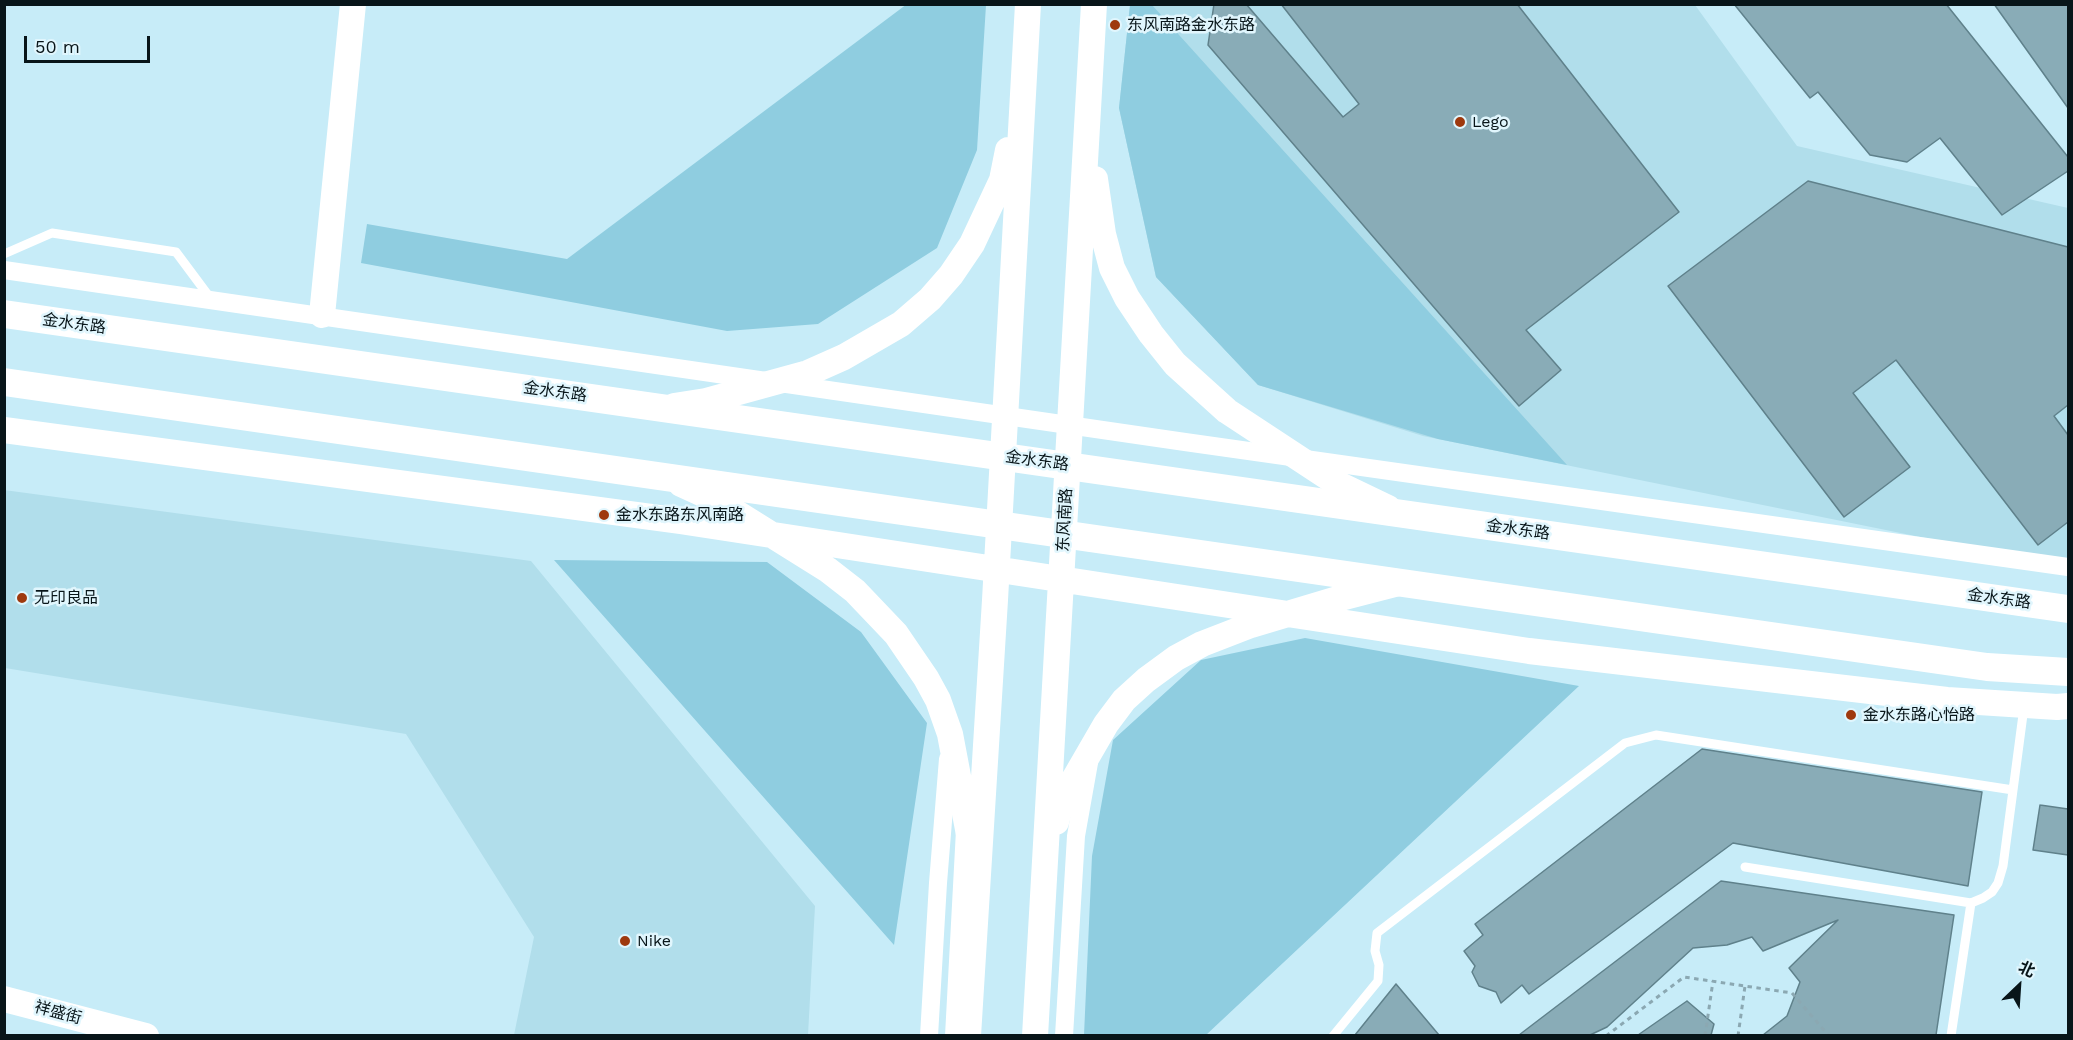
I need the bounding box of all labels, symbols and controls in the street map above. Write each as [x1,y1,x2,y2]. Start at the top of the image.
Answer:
place label: 东风南路金水东路 [1127,15,1255,35]
marker: 东风南路金水东路 [1108,18,1122,32]
scale bar [27,24,153,62]
text: 50 m [35,36,80,57]
place label: Lego [1472,112,1509,132]
marker: Lego [1453,115,1467,129]
street label: 金水东路 [41,310,107,338]
street label: 金水东路 [522,378,588,406]
street label: 金水东路 [1004,447,1070,475]
street label: 东风南路 [1054,488,1076,552]
place label: 金水东路东风南路 [616,505,744,525]
marker: 金水东路东风南路 [597,508,611,522]
street label: 金水东路 [1485,516,1551,544]
street label: 金水东路 [1966,585,2032,613]
place label: 无印良品 [34,588,98,608]
marker: 无印良品 [15,591,29,605]
place label: 金水东路心怡路 [1863,705,1975,725]
marker: 金水东路心怡路 [1844,708,1858,722]
place label: Nike [637,931,671,951]
marker: Nike [618,934,632,948]
north arrow [1989,956,2049,1016]
text: 北 [2016,957,2038,981]
street label: 祥盛街 [32,998,84,1028]

